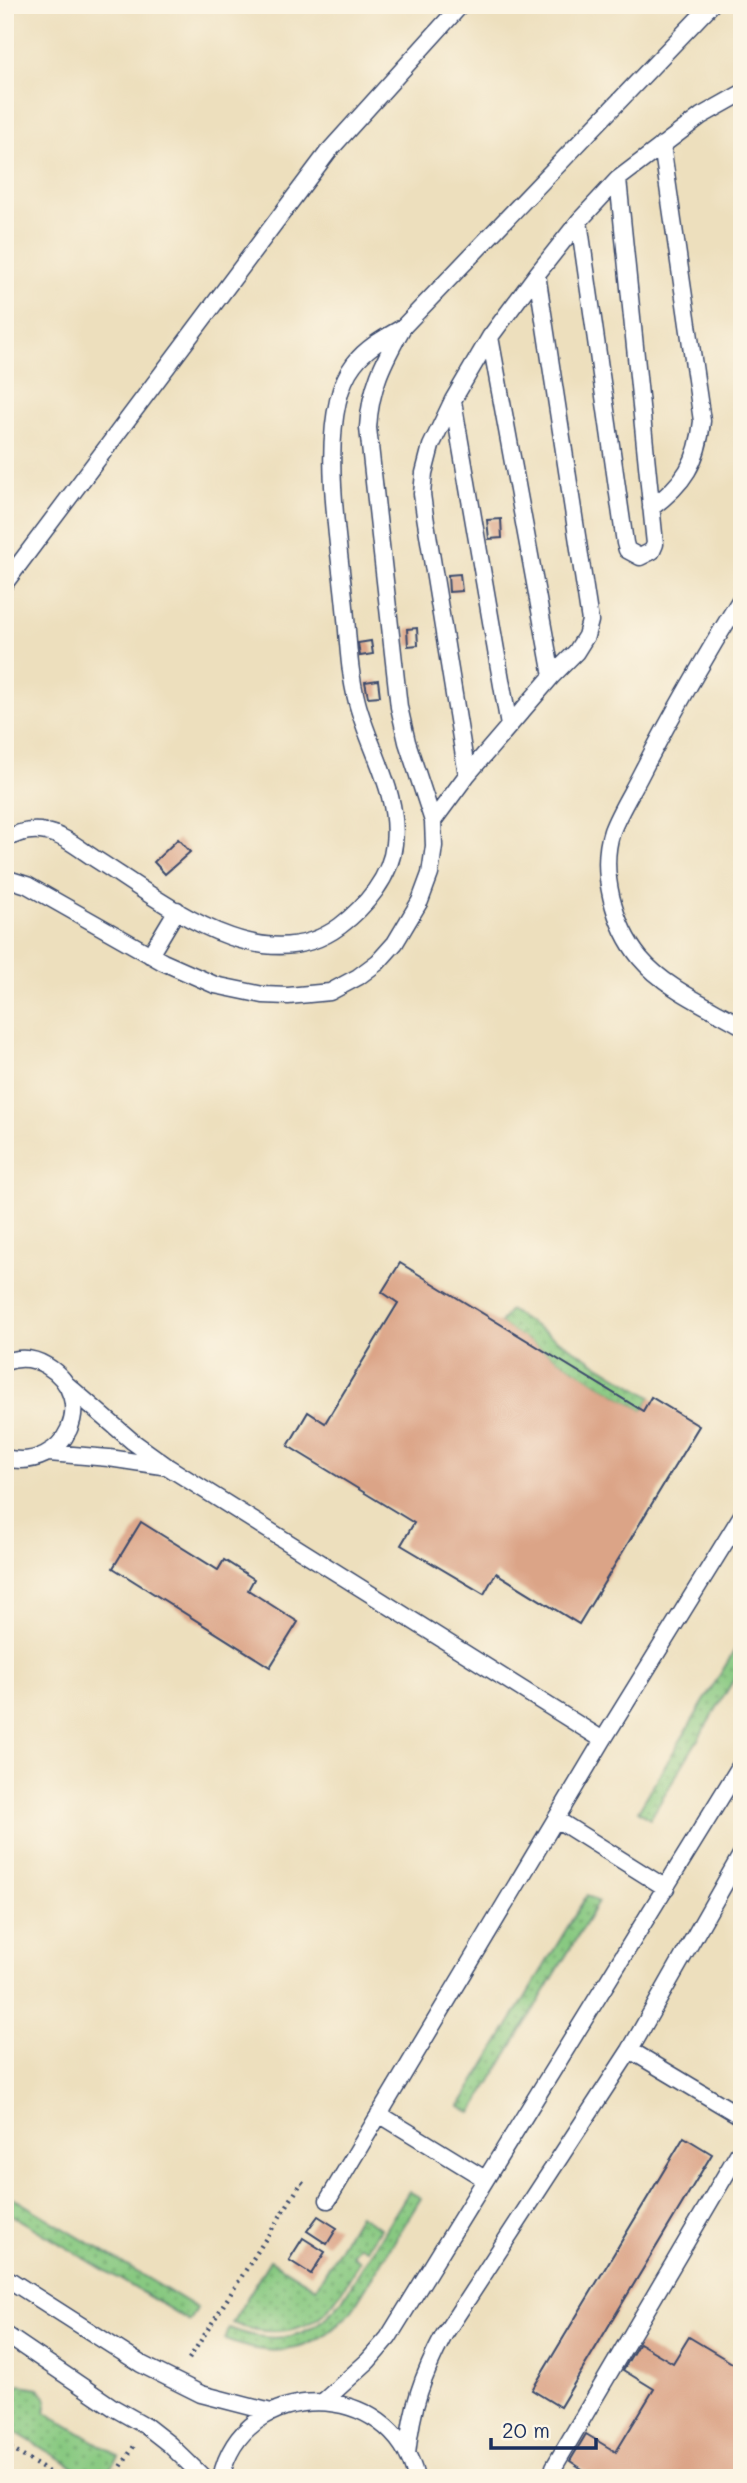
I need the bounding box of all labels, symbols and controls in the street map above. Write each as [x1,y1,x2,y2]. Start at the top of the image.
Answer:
scale bar [491,2406,596,2450]
text: 20 m [502,2416,550,2443]

